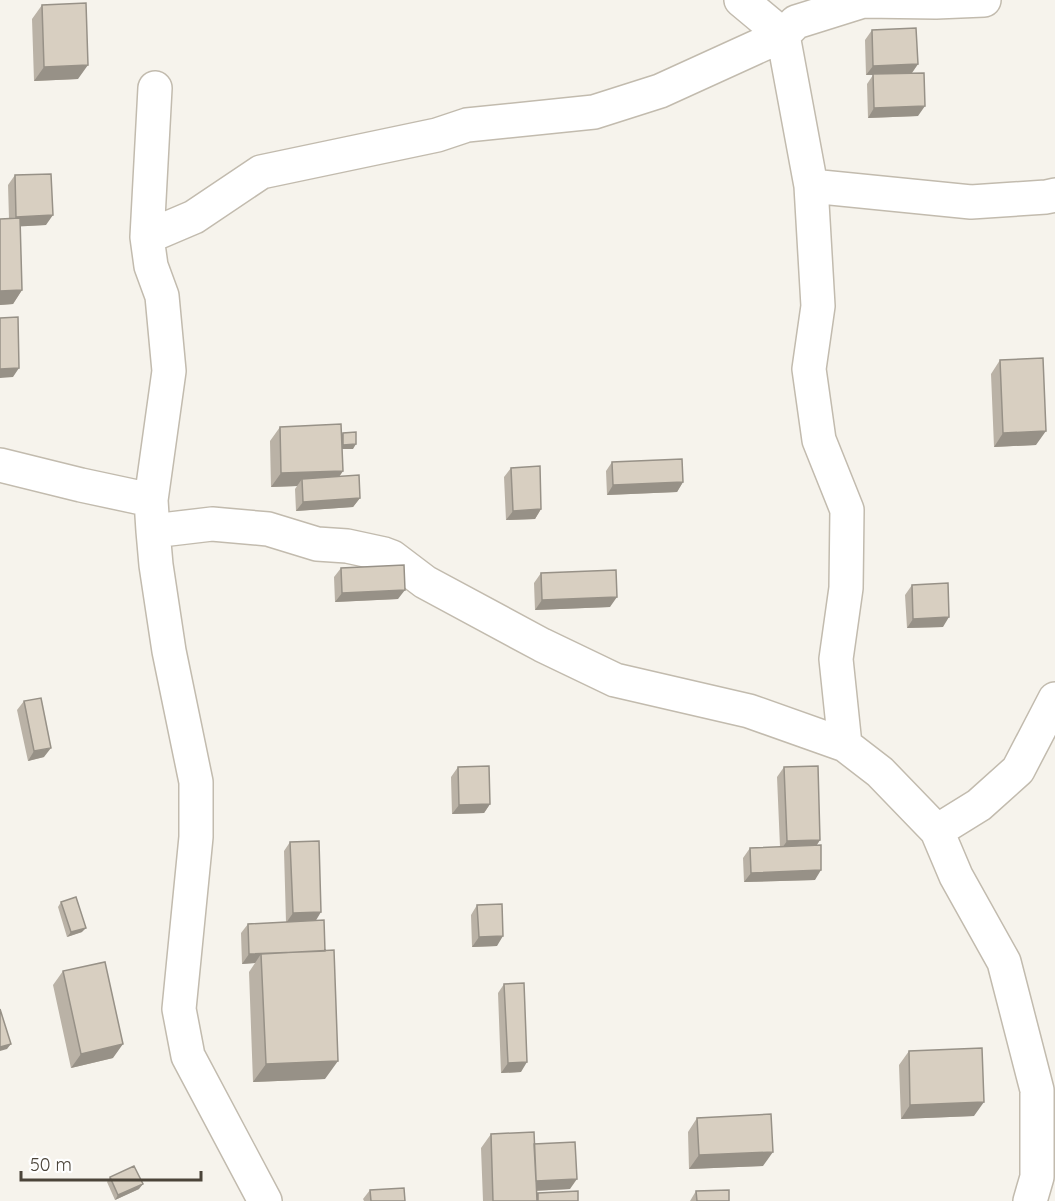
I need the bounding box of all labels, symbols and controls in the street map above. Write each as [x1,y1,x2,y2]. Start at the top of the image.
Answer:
scale bar [21,1144,201,1182]
text: 50 m [30,1153,72,1176]

